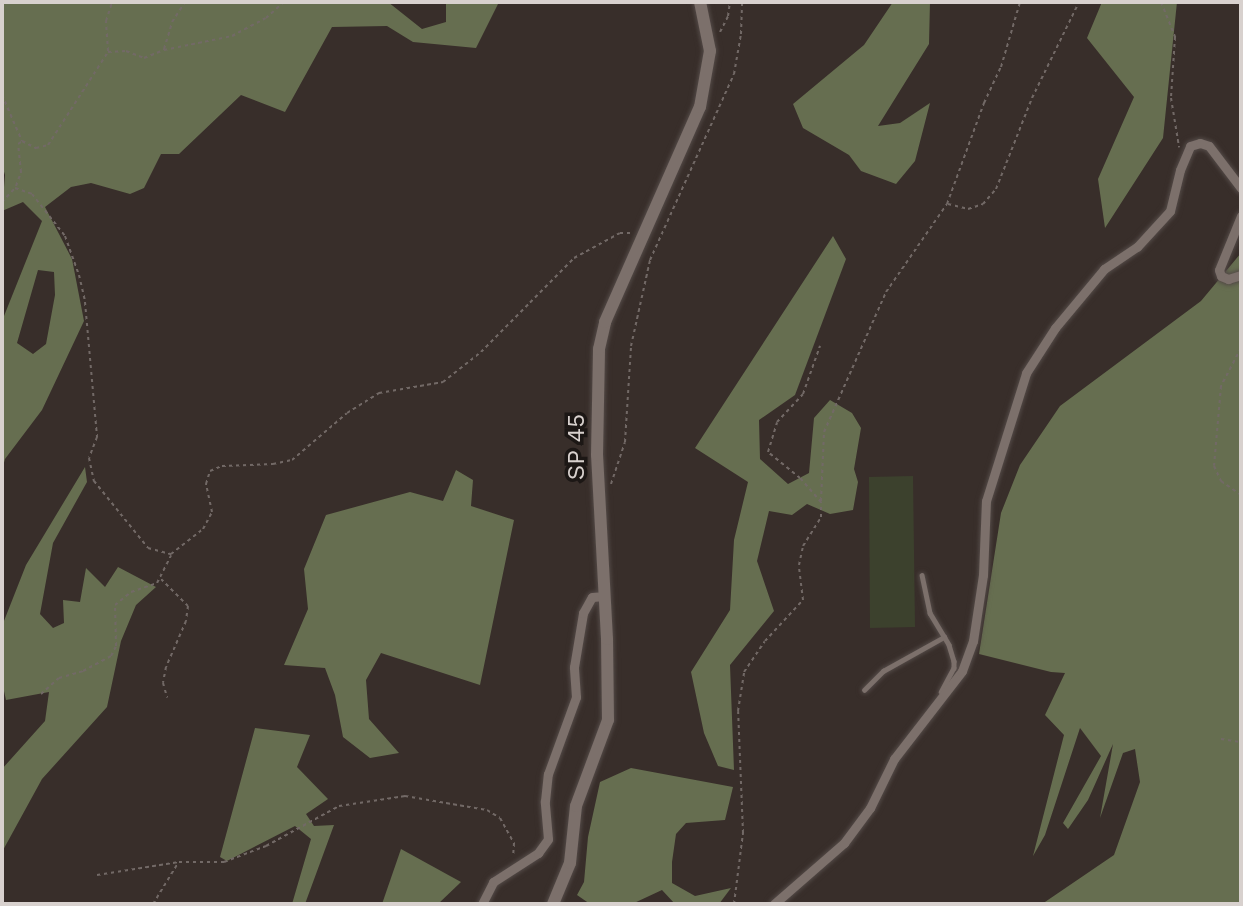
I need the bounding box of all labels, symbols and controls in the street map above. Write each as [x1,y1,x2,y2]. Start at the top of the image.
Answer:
street label: SP 45 [563,414,591,480]

